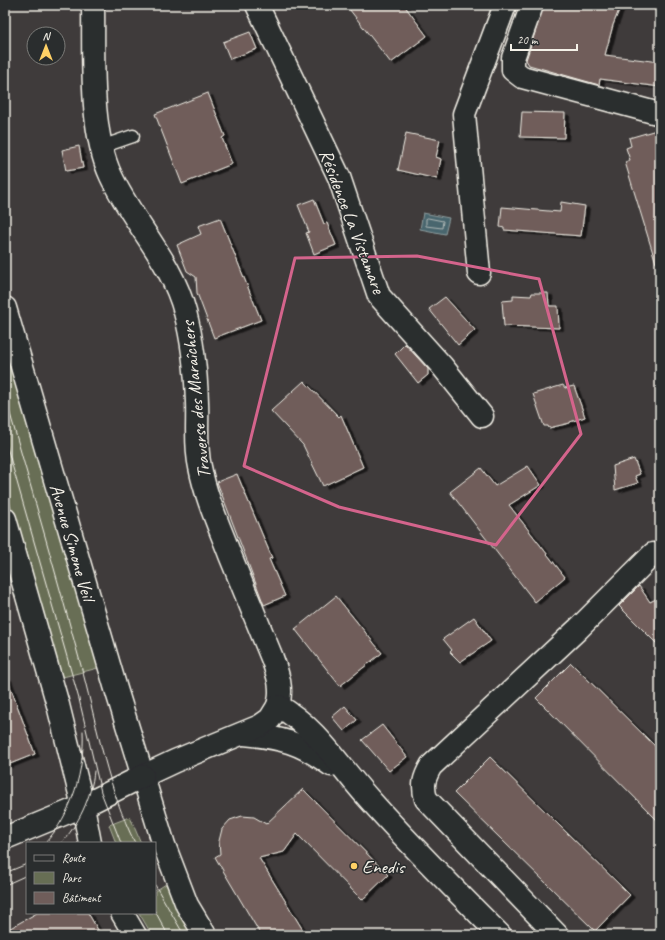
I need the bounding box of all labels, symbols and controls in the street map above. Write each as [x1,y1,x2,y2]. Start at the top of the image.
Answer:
north arrow [26,26,66,66]
scale bar [511,26,577,52]
text: N [43,29,52,43]
text: 20 m [517,32,539,48]
street label: Résidence La Vistamare [314,146,391,299]
street label: Traverse des Maraîchers [176,318,216,480]
street label: Avenue Simone Veil [44,481,101,607]
legend [26,842,156,914]
text: Route [62,850,86,866]
place label: Enedis [362,855,406,879]
marker: Enedis [349,861,359,871]
text: Parc [62,870,82,886]
text: Bâtiment [62,890,101,906]

